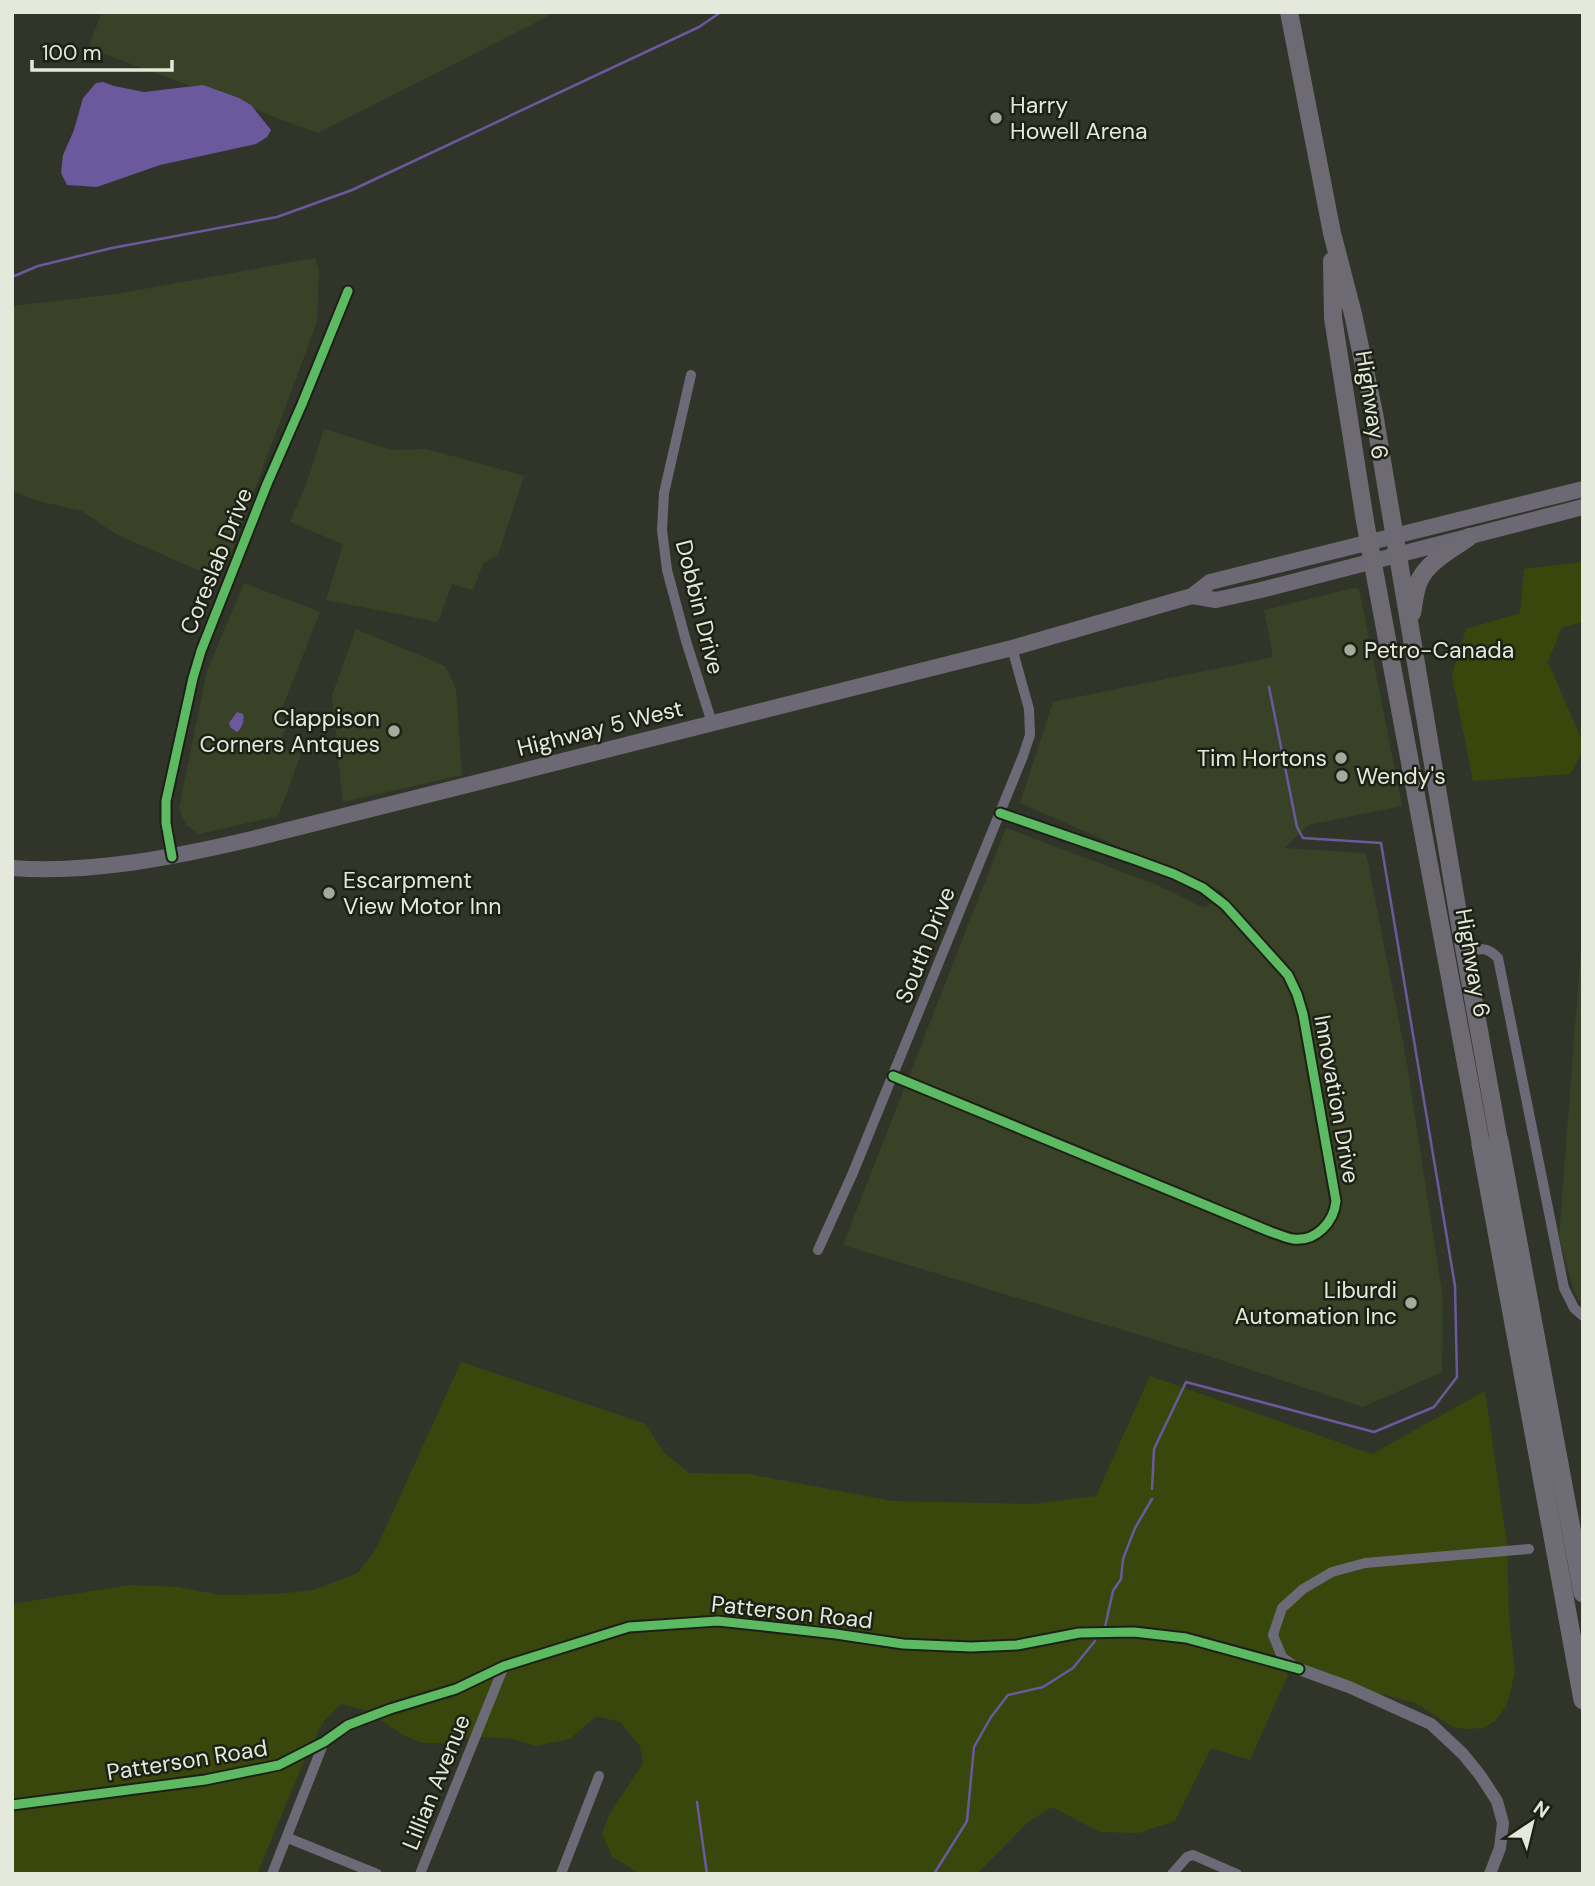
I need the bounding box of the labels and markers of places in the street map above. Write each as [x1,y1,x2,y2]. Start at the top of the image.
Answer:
place label: Harry Howell Arena [1010,90,1148,146]
marker: Harry Howell Arena [988,110,1004,126]
place label: Petro-Canada [1364,635,1514,665]
marker: Petro-Canada [1342,642,1358,658]
place label: Clappison Corners Antques [200,703,380,759]
marker: Clappison Corners Antques [386,723,402,739]
place label: Tim Hortons [1197,743,1327,773]
marker: Tim Hortons [1333,750,1349,766]
place label: Wendy's [1356,761,1446,791]
marker: Wendy's [1334,768,1350,784]
place label: Escarpment View Motor Inn [343,865,501,921]
marker: Escarpment View Motor Inn [321,885,337,901]
place label: Liburdi Automation Inc [1235,1275,1397,1331]
marker: Liburdi Automation Inc [1403,1295,1419,1311]

